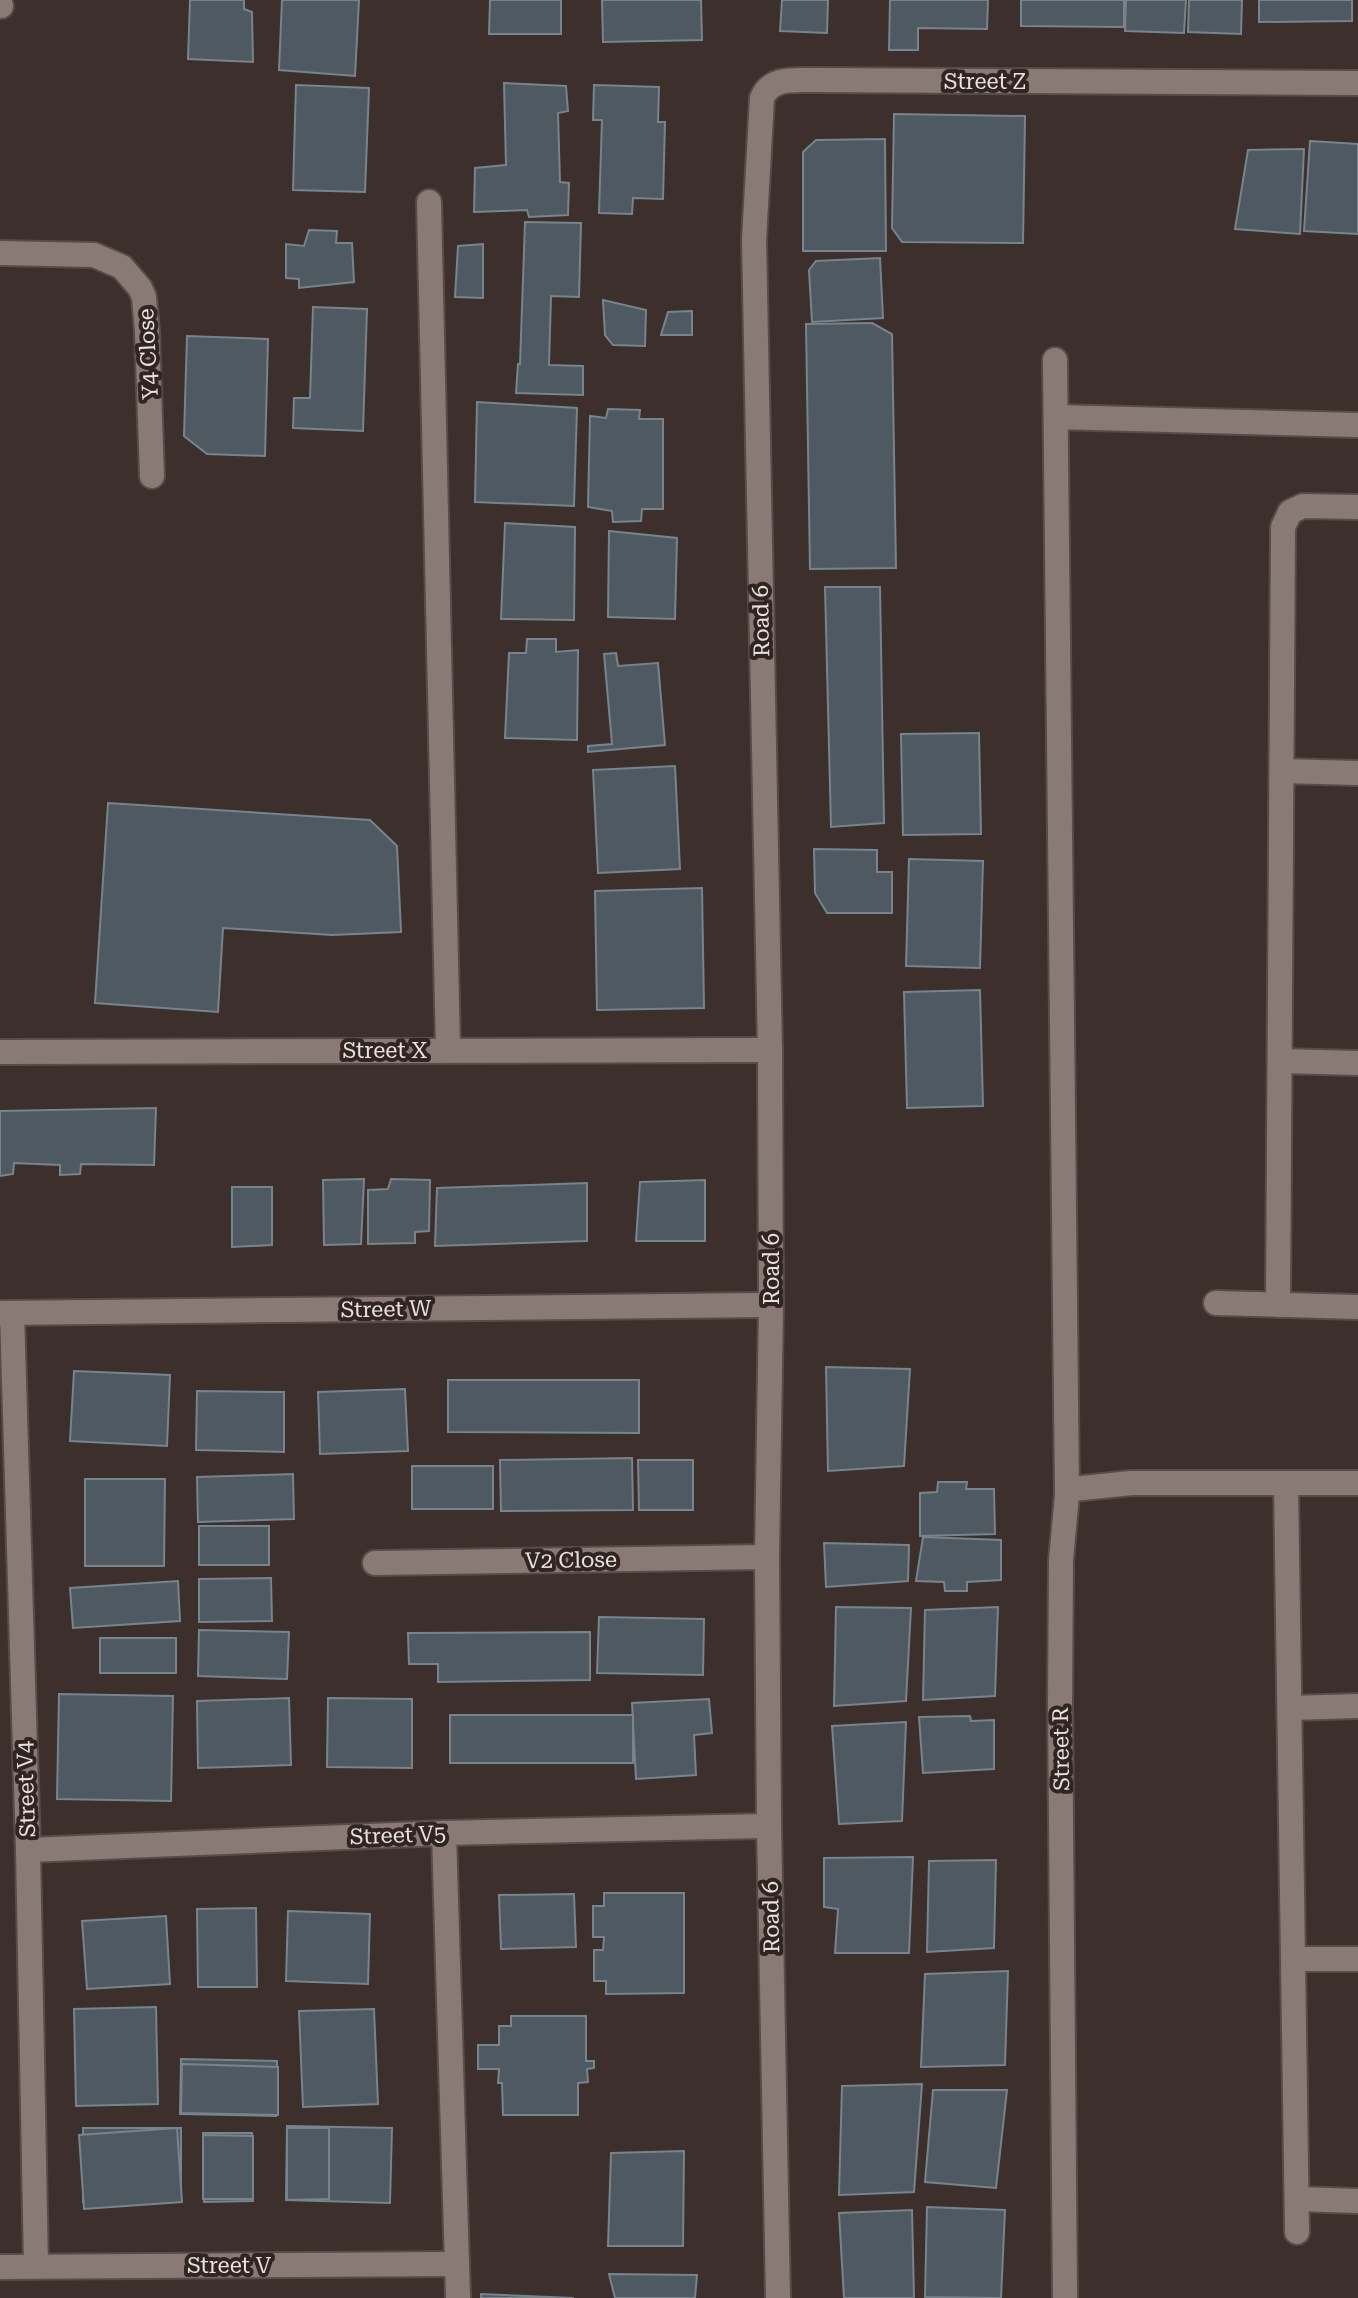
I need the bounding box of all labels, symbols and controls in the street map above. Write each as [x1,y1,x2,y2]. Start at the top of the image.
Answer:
street label: Street Z [944,69,1026,94]
street label: Y4 Close [133,308,163,400]
street label: Road 6 [748,585,774,657]
street label: Street X [343,1038,427,1063]
street label: Road 6 [759,1233,784,1305]
street label: Street W [340,1296,432,1322]
street label: V2 Close [525,1547,617,1573]
street label: Street R [1048,1707,1074,1791]
street label: Street V4 [12,1740,40,1838]
street label: Street V5 [349,1821,447,1849]
street label: Road 6 [758,1881,784,1953]
street label: Street V [187,2253,272,2278]

